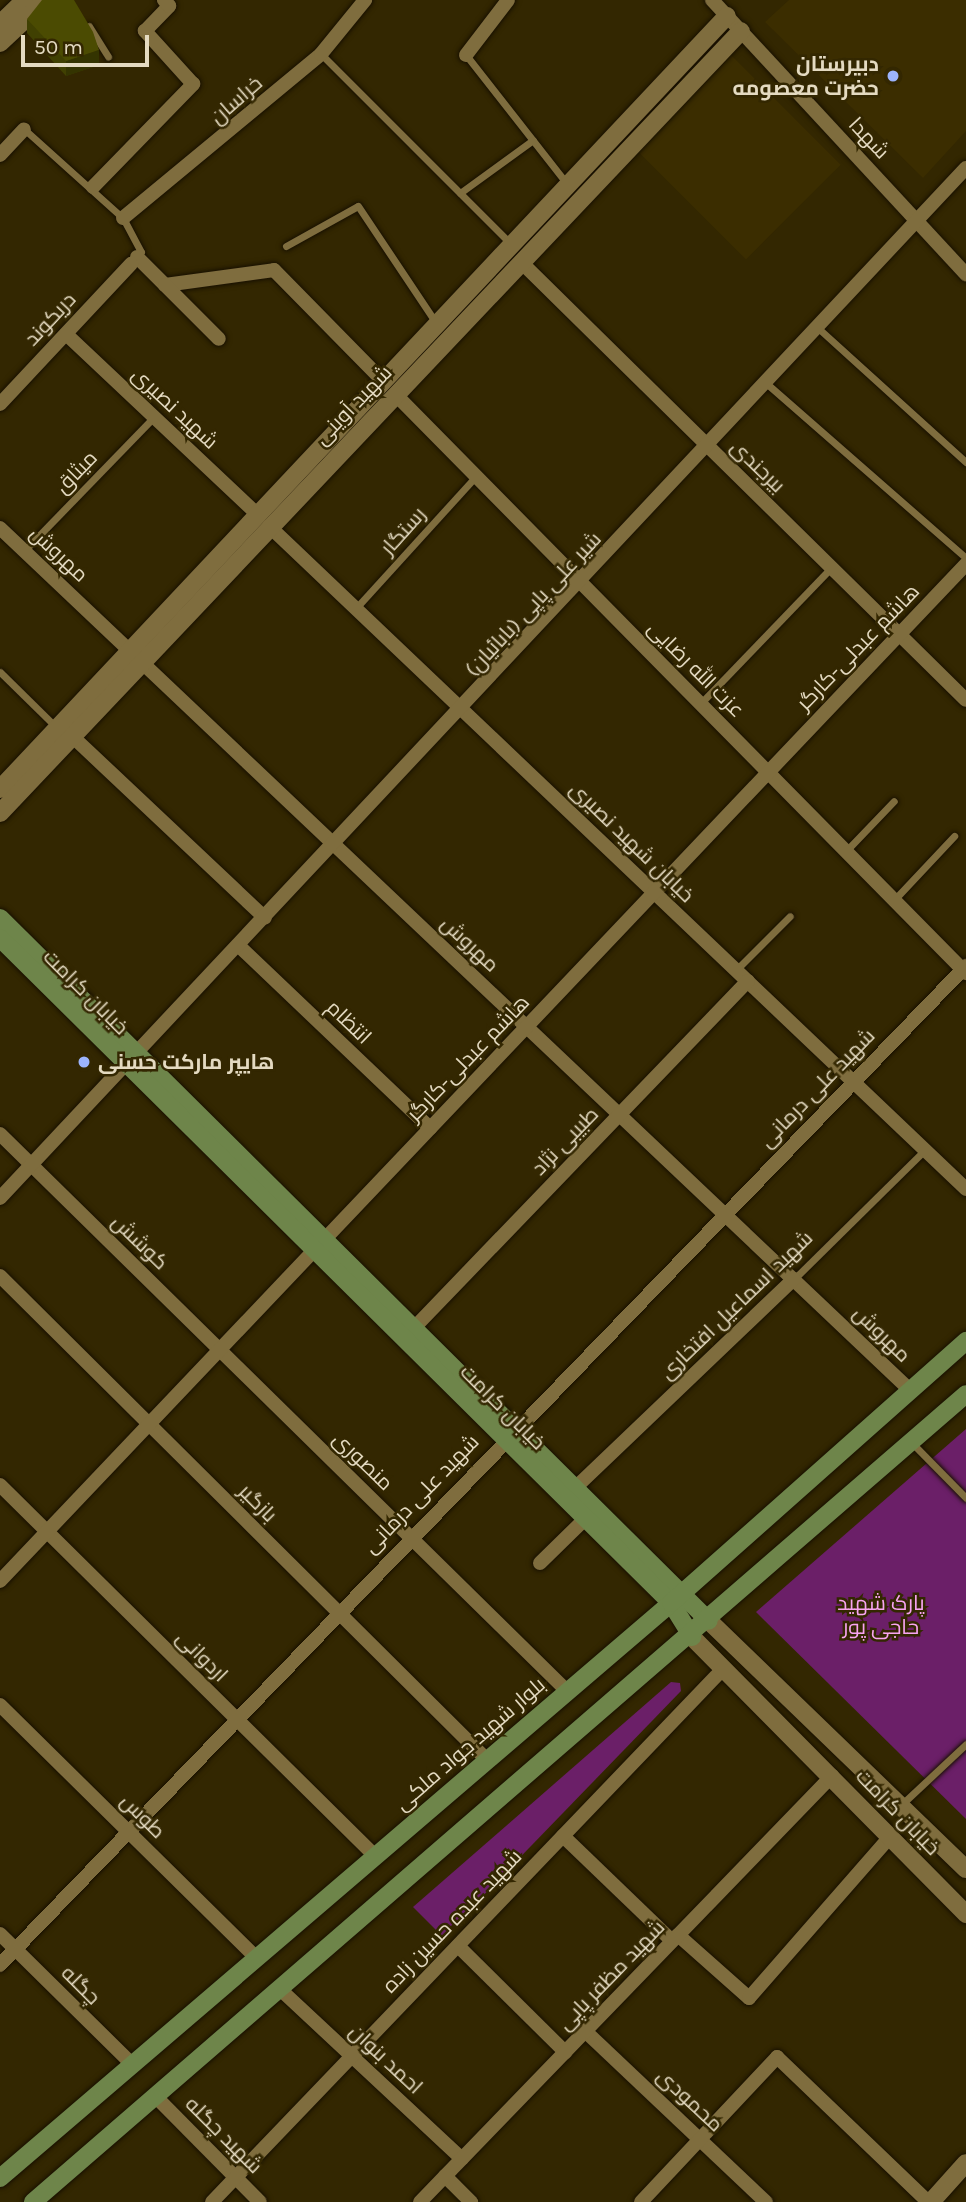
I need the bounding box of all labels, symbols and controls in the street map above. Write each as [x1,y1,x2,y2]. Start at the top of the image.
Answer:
scale bar [24,21,152,65]
text: 50 m [34,35,83,59]
place label: دبیرستان حضرت معصومه [733,51,879,101]
marker: دبیرستان حضرت معصومه [885,68,901,84]
street label: خراسان [205,70,267,130]
street label: شهدا [843,112,895,164]
street label: دریکوند [19,287,81,351]
street label: شهید آوینی [309,360,397,450]
street label: شهید نصیری [127,362,223,454]
street label: بیرجندی [726,434,790,498]
street label: میثاق [50,445,102,499]
street label: رستگار [375,502,431,560]
street label: مهروش [25,521,93,587]
street label: شیر علی پاپی (بابائیان) [459,526,607,682]
street label: هاشم عبدلی-کارگر [791,579,925,715]
street label: عزت الله رضایی [642,615,750,723]
street label: خیابان شهید نصیری [565,776,699,908]
street label: مهروش [436,911,504,977]
street label: خیابان کرامت [38,944,134,1040]
street label: هاشم عبدلی-کارگر [401,990,535,1126]
street label: انتظام [321,995,377,1049]
street label: شهید علی درمانی [754,1023,880,1153]
place label: هایپر مارکت حسنی [98,1049,274,1075]
marker: هایپر مارکت حسنی [76,1054,92,1070]
street label: طبیبی نژاد [526,1102,604,1180]
street label: کوشش [106,1209,174,1275]
street label: شهید اسماعیل افتخاری [654,1225,818,1385]
street label: مهروش [848,1300,916,1368]
street label: خیابان کرامت [455,1359,551,1455]
street label: منصوری [328,1426,398,1496]
street label: شهید علی درمانی [358,1429,484,1559]
street label: بازگیر [234,1479,282,1527]
park label: پارک شهید حاجی پور [837,1590,925,1640]
street label: اردوانی [171,1625,233,1687]
street label: بلوار شهید جواد ملکی [390,1672,550,1816]
street label: خیابان کرامت [851,1763,945,1861]
street label: طوس [115,1788,171,1844]
street label: شهید عبده حسین زاده [377,1844,527,1998]
street label: شهید مظفر پاپی [552,1915,670,2035]
street label: چگله [56,1960,106,2010]
street label: احمد بنوان [344,2019,428,2099]
street label: محمودی [652,2063,728,2137]
street label: شهید چگله [180,2091,268,2179]

